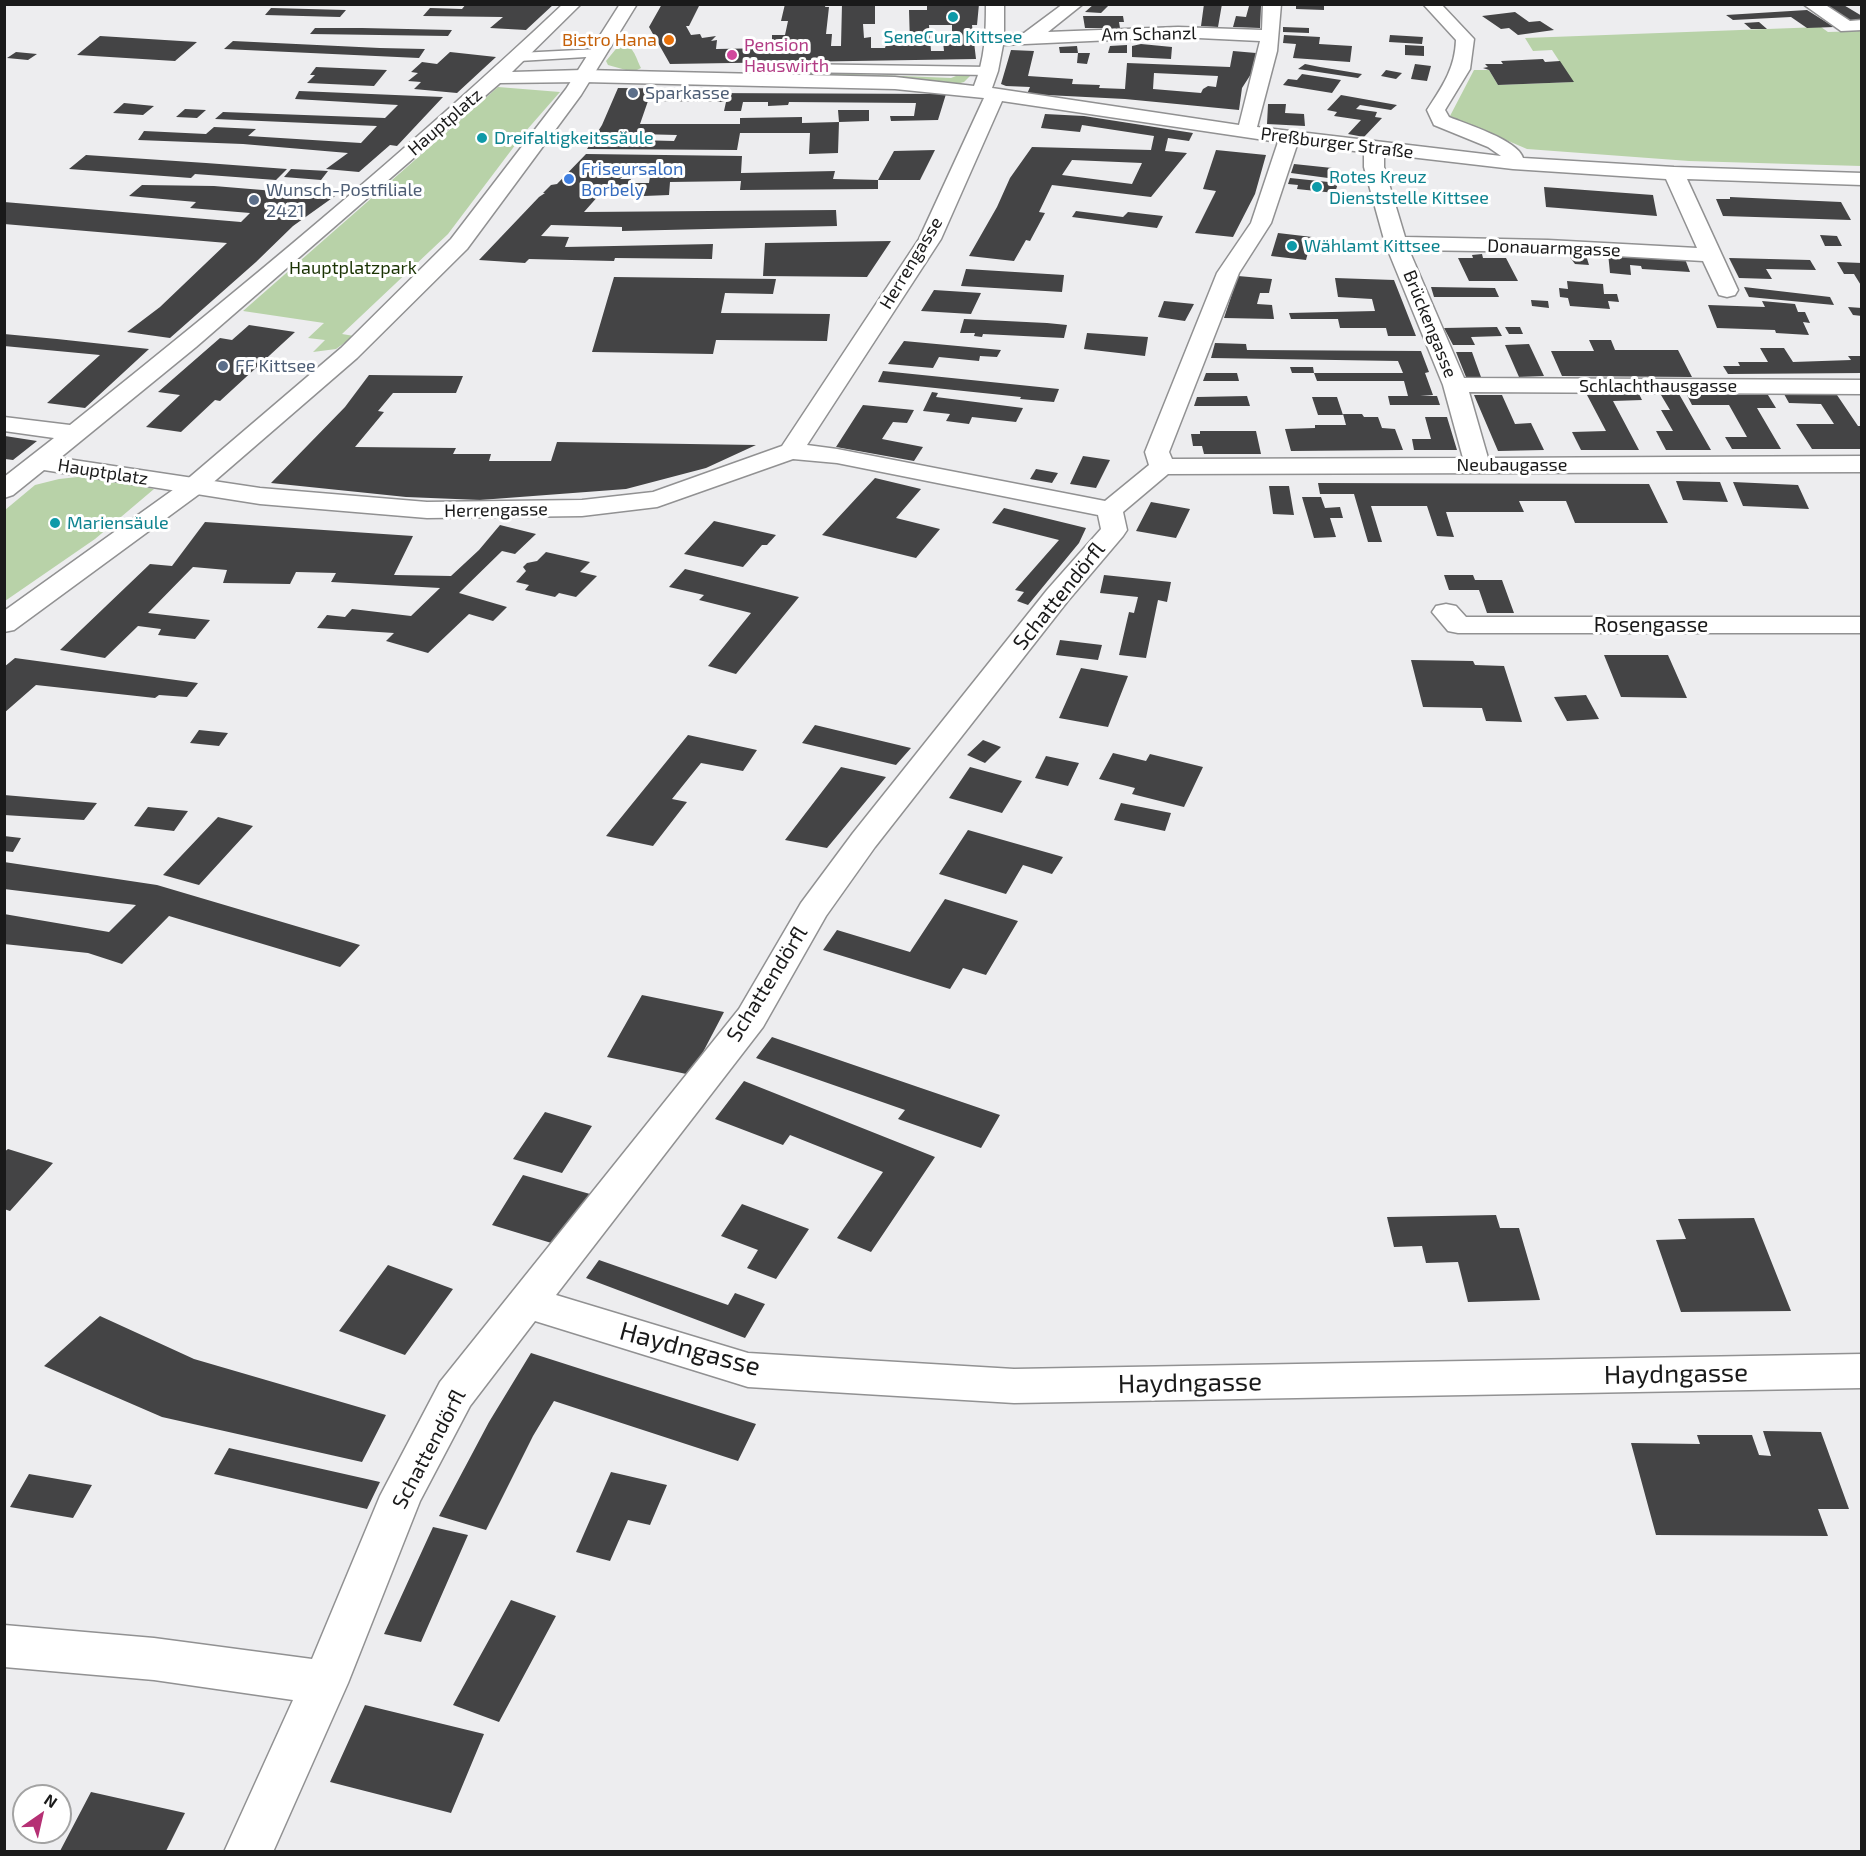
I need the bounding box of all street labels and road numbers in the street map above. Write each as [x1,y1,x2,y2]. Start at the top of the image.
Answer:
street label: Am Schanzl [1101,22,1197,46]
street label: Hauptplatz [404,84,486,160]
street label: Preßburger Straße [1259,123,1415,163]
street label: Herrengasse [875,213,947,313]
street label: Donauarmgasse [1487,235,1621,261]
street label: Brückengasse [1399,267,1461,381]
street label: Schlachthausgasse [1579,375,1737,397]
street label: Hauptplatz [56,454,150,490]
street label: Neubaugasse [1457,454,1567,476]
street label: Herrengasse [444,498,548,522]
street label: Schattendörfl [1008,537,1110,655]
street label: Rosengasse [1594,612,1708,638]
street label: Schattendörfl [721,921,813,1047]
street label: Haydngasse [616,1315,764,1383]
street label: Haydngasse [1604,1357,1748,1391]
street label: Haydngasse [1118,1366,1262,1400]
street label: Schattendörfl [387,1385,471,1513]

